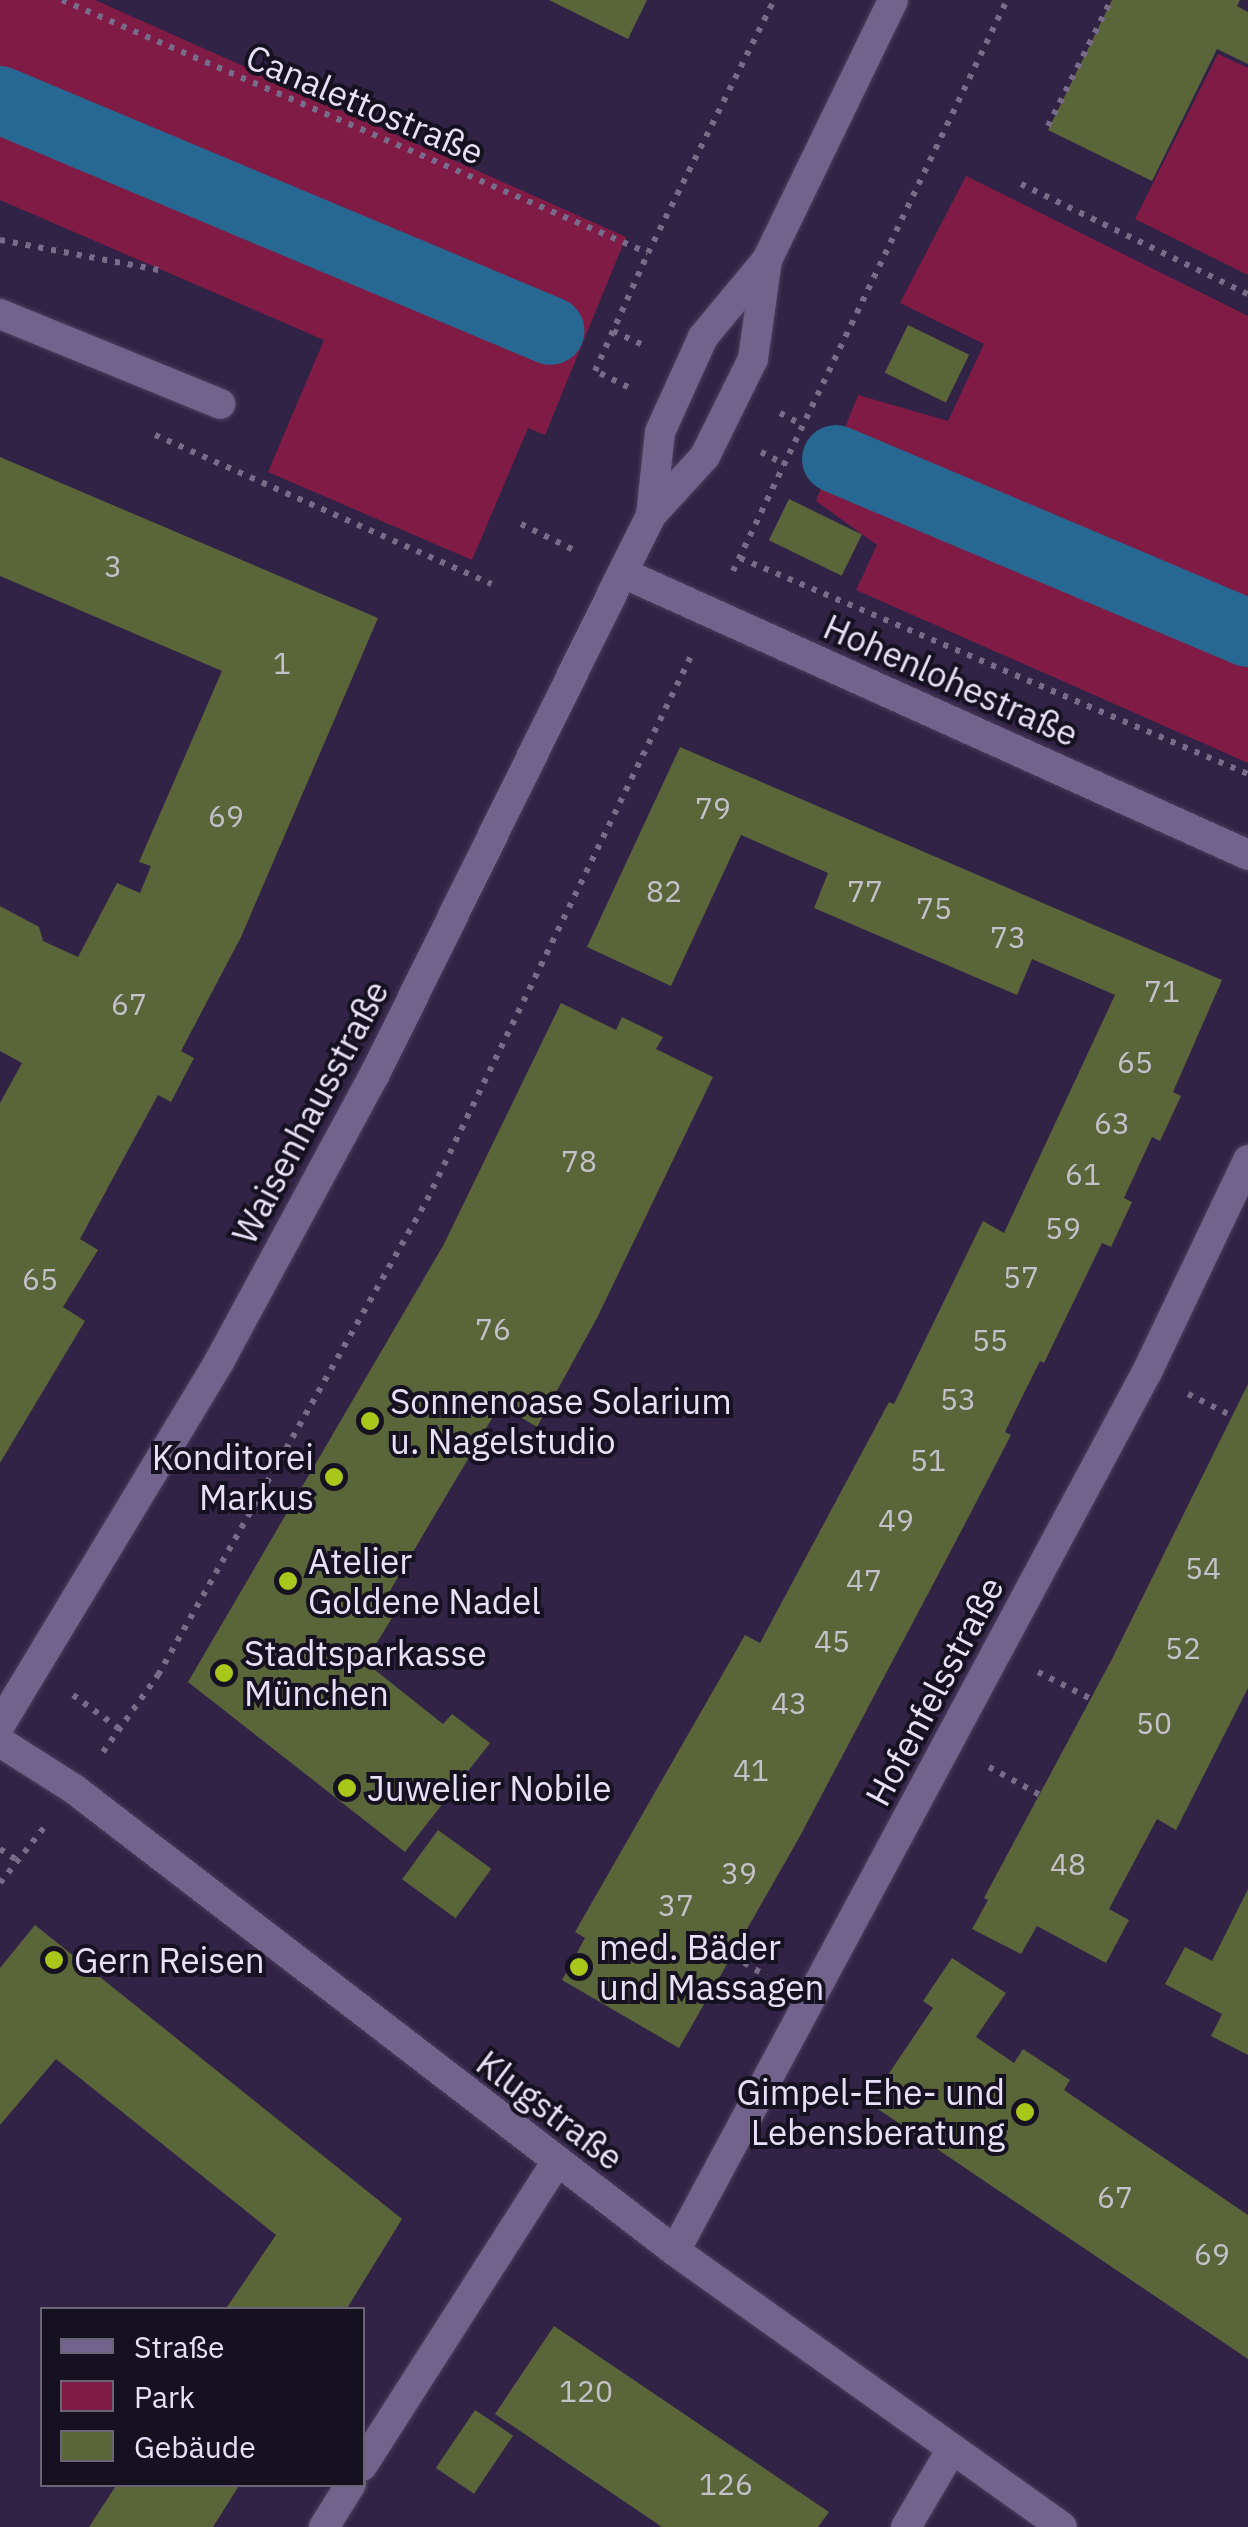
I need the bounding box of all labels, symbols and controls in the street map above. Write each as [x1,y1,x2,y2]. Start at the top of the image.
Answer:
street label: Canalettostraße [240,35,490,173]
house number: 3 [104,548,122,584]
street label: Hohenlohestraße [817,605,1085,755]
house number: 1 [273,645,291,681]
house number: 79 [695,790,731,826]
house number: 69 [208,798,244,834]
house number: 82 [646,873,682,909]
house number: 77 [847,873,883,909]
house number: 75 [916,890,952,926]
house number: 73 [990,919,1026,955]
street label: Waisenhausstraße [223,973,397,1251]
house number: 71 [1144,973,1180,1009]
house number: 67 [111,986,147,1022]
house number: 65 [1117,1044,1153,1080]
house number: 63 [1094,1105,1130,1141]
house number: 78 [561,1143,597,1179]
house number: 61 [1065,1156,1101,1192]
house number: 59 [1045,1210,1081,1246]
house number: 57 [1003,1259,1039,1295]
house number: 65 [22,1261,58,1297]
house number: 76 [475,1311,511,1347]
house number: 55 [972,1322,1008,1358]
place label: Sonnenoase Solarium u. Nagelstudio [390,1380,732,1462]
house number: 53 [940,1381,976,1417]
marker: Sonnenoase Solarium u. Nagelstudio [359,1410,381,1432]
place label: Konditorei Markus [152,1436,314,1518]
house number: 51 [910,1442,946,1478]
marker: Konditorei Markus [323,1466,345,1488]
house number: 49 [878,1502,914,1538]
place label: Atelier Goldene Nadel [308,1540,541,1622]
house number: 54 [1185,1550,1221,1586]
house number: 47 [846,1562,882,1598]
street label: Hofenfelsstraße [856,1569,1012,1813]
marker: Atelier Goldene Nadel [277,1570,299,1592]
house number: 45 [814,1623,850,1659]
house number: 52 [1165,1630,1201,1666]
place label: Stadtsparkasse München [244,1632,487,1714]
marker: Stadtsparkasse München [213,1662,235,1684]
house number: 43 [771,1685,807,1721]
house number: 50 [1136,1705,1172,1741]
house number: 41 [733,1752,769,1788]
place label: Juwelier Nobile [367,1767,611,1809]
marker: Juwelier Nobile [336,1777,358,1799]
house number: 48 [1050,1846,1086,1882]
house number: 39 [721,1855,757,1891]
house number: 37 [658,1887,694,1923]
place label: med. Bäder und Massagen [599,1926,824,2008]
place label: Gern Reisen [74,1939,265,1981]
marker: Gern Reisen [43,1949,65,1971]
marker: med. Bäder und Massagen [568,1956,590,1978]
street label: Klugstraße [469,2041,631,2179]
place label: Gimpel-Ehe- und Lebensberatung [737,2071,1005,2153]
marker: Gimpel-Ehe- und Lebensberatung [1014,2101,1036,2123]
house number: 67 [1097,2179,1133,2215]
house number: 69 [1194,2236,1230,2272]
legend [40,2307,365,2487]
text: Straße [134,2327,225,2366]
house number: 120 [559,2373,613,2409]
text: Park [134,2377,195,2416]
text: Gebäude [134,2427,256,2466]
house number: 126 [699,2466,753,2502]

